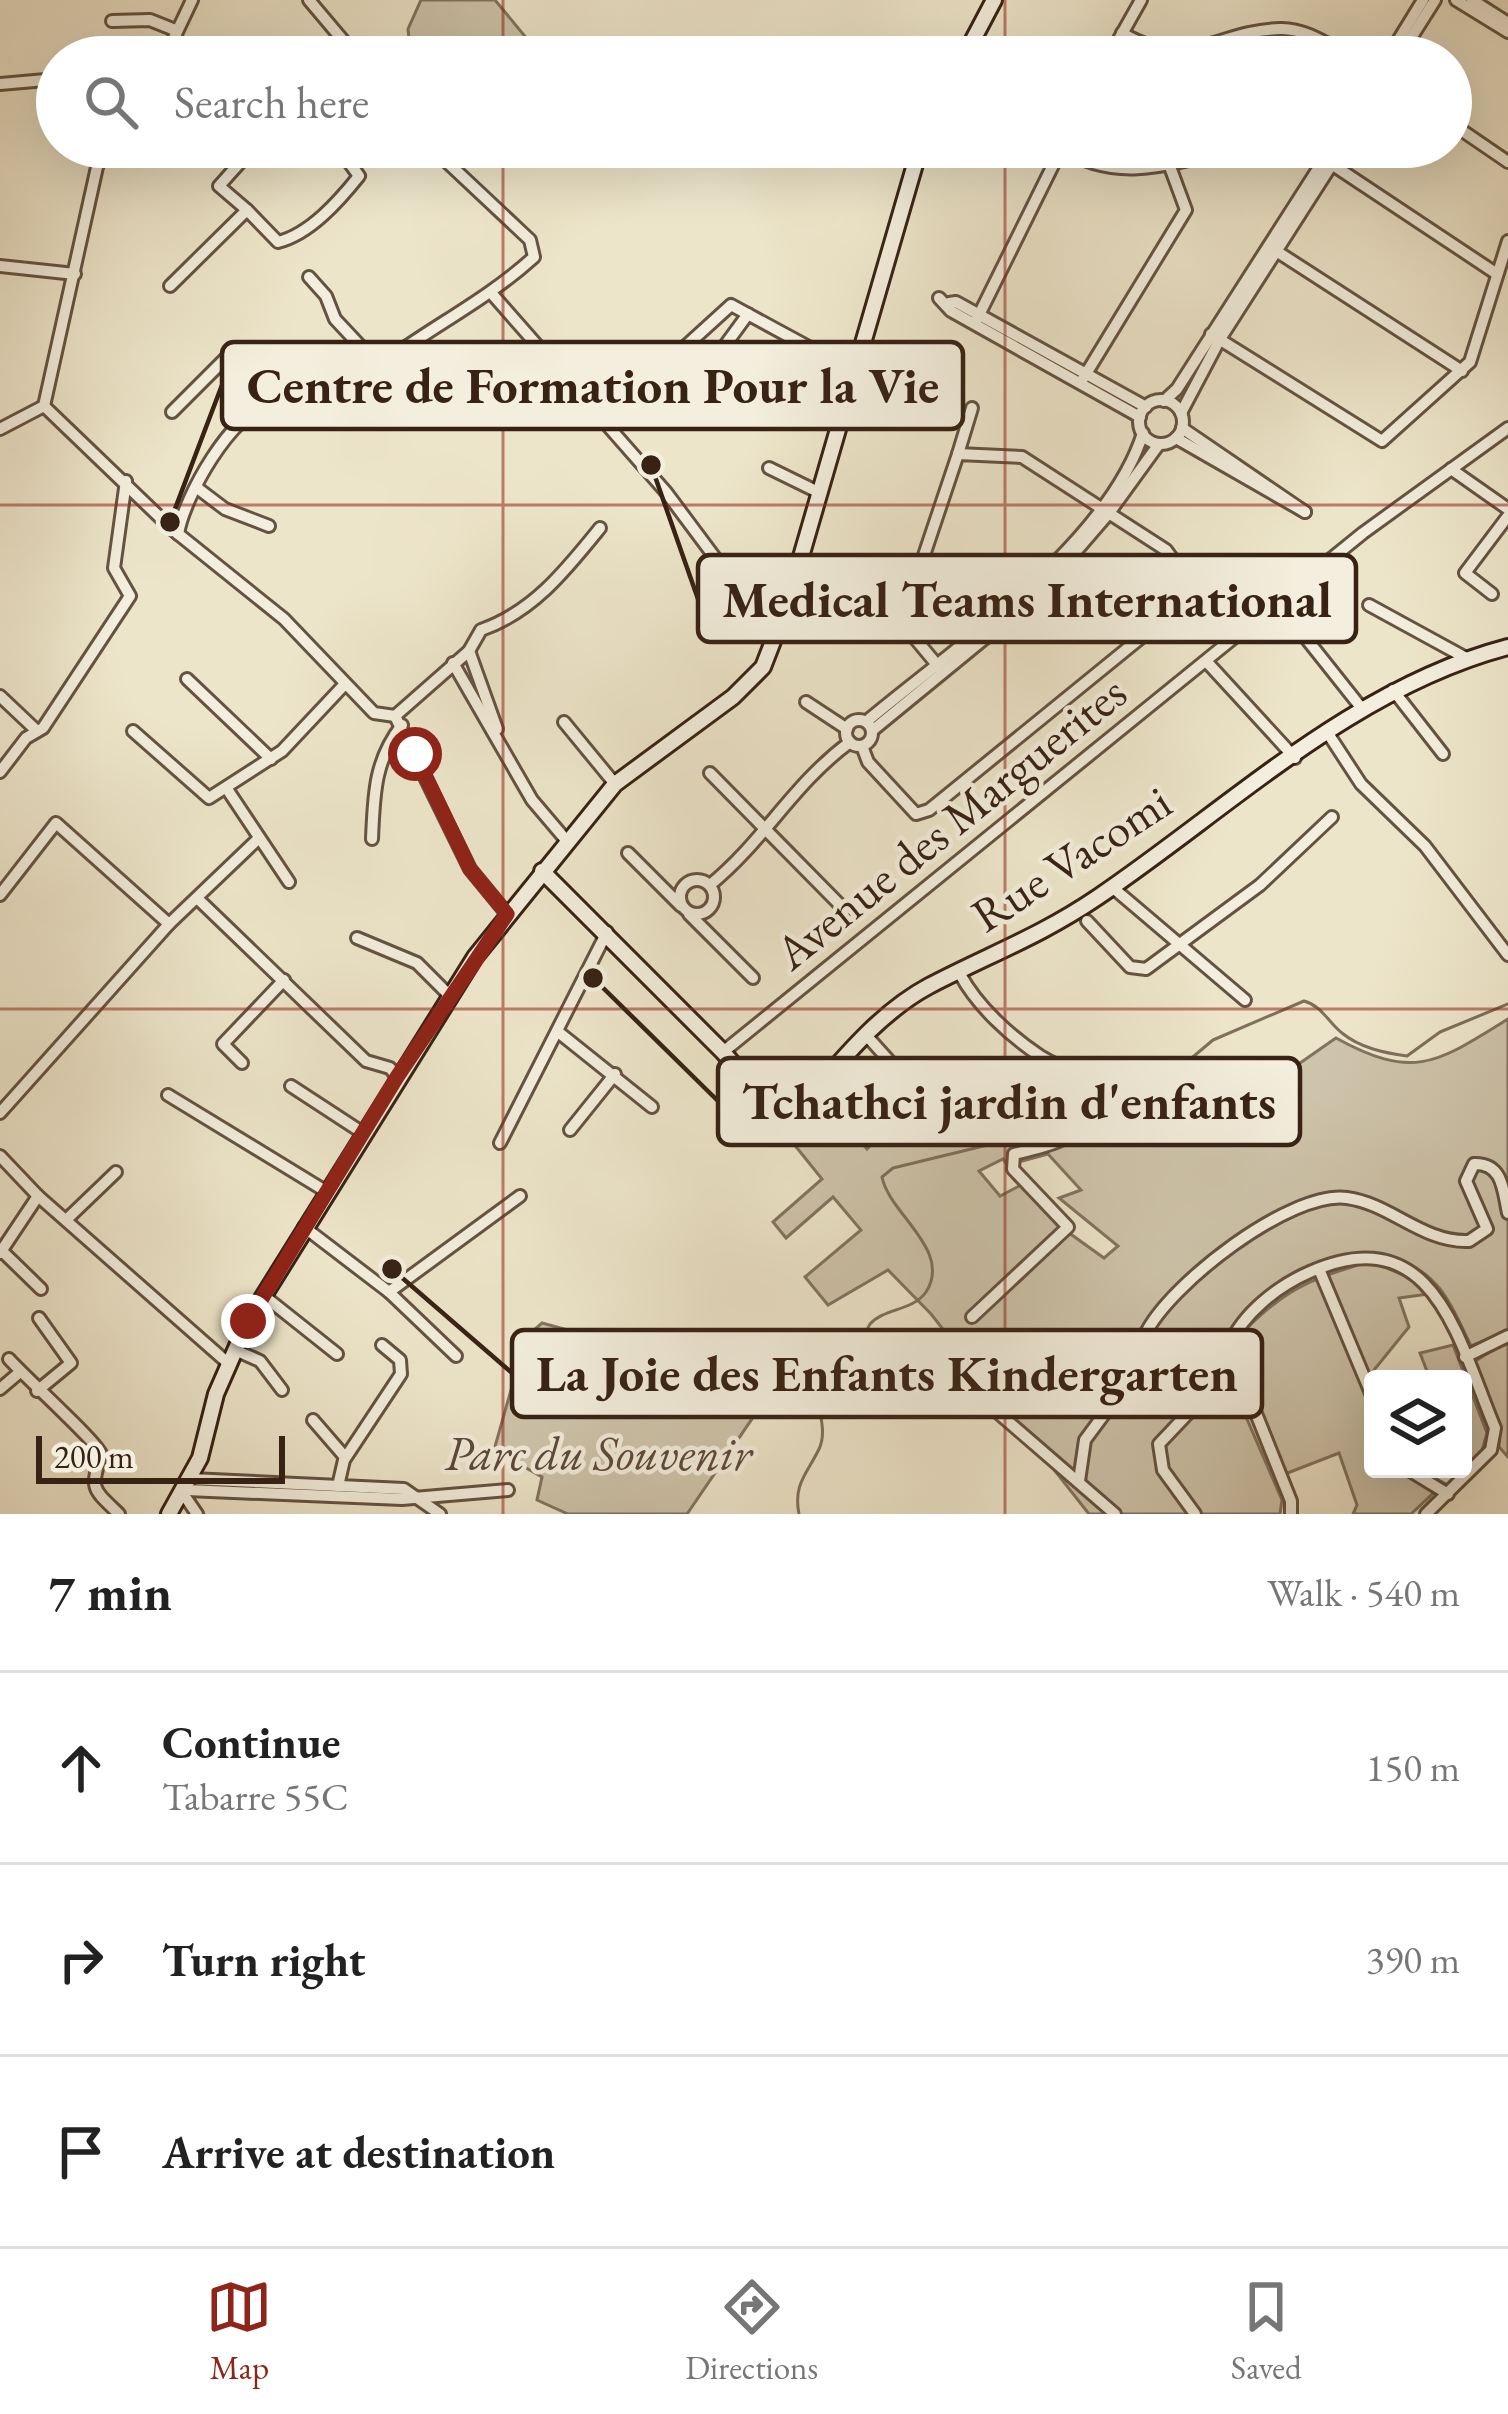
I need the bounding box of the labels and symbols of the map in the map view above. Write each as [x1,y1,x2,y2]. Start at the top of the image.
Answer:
callout: Centre de Formation Pour la Vie [222,342,963,429]
text: Centre de Formation Pour la Vie [247,352,939,418]
callout: Medical Teams International [698,555,1356,642]
text: Medical Teams International [722,566,1332,632]
street label: Avenue des Marguerites [761,661,1139,984]
route start [388,727,442,781]
street label: Rue Vacomi [959,770,1183,946]
callout: Tchathci jardin d'enfants [718,1058,1300,1145]
text: Tchathci jardin d'enfants [742,1068,1276,1134]
route end [221,1294,275,1348]
callout: La Joie des Enfants Kindergarten [512,1330,1262,1417]
text: La Joie des Enfants Kindergarten [536,1340,1238,1406]
park label: Parc du Souvenir [444,1422,754,1484]
scale bar [36,1430,285,1483]

